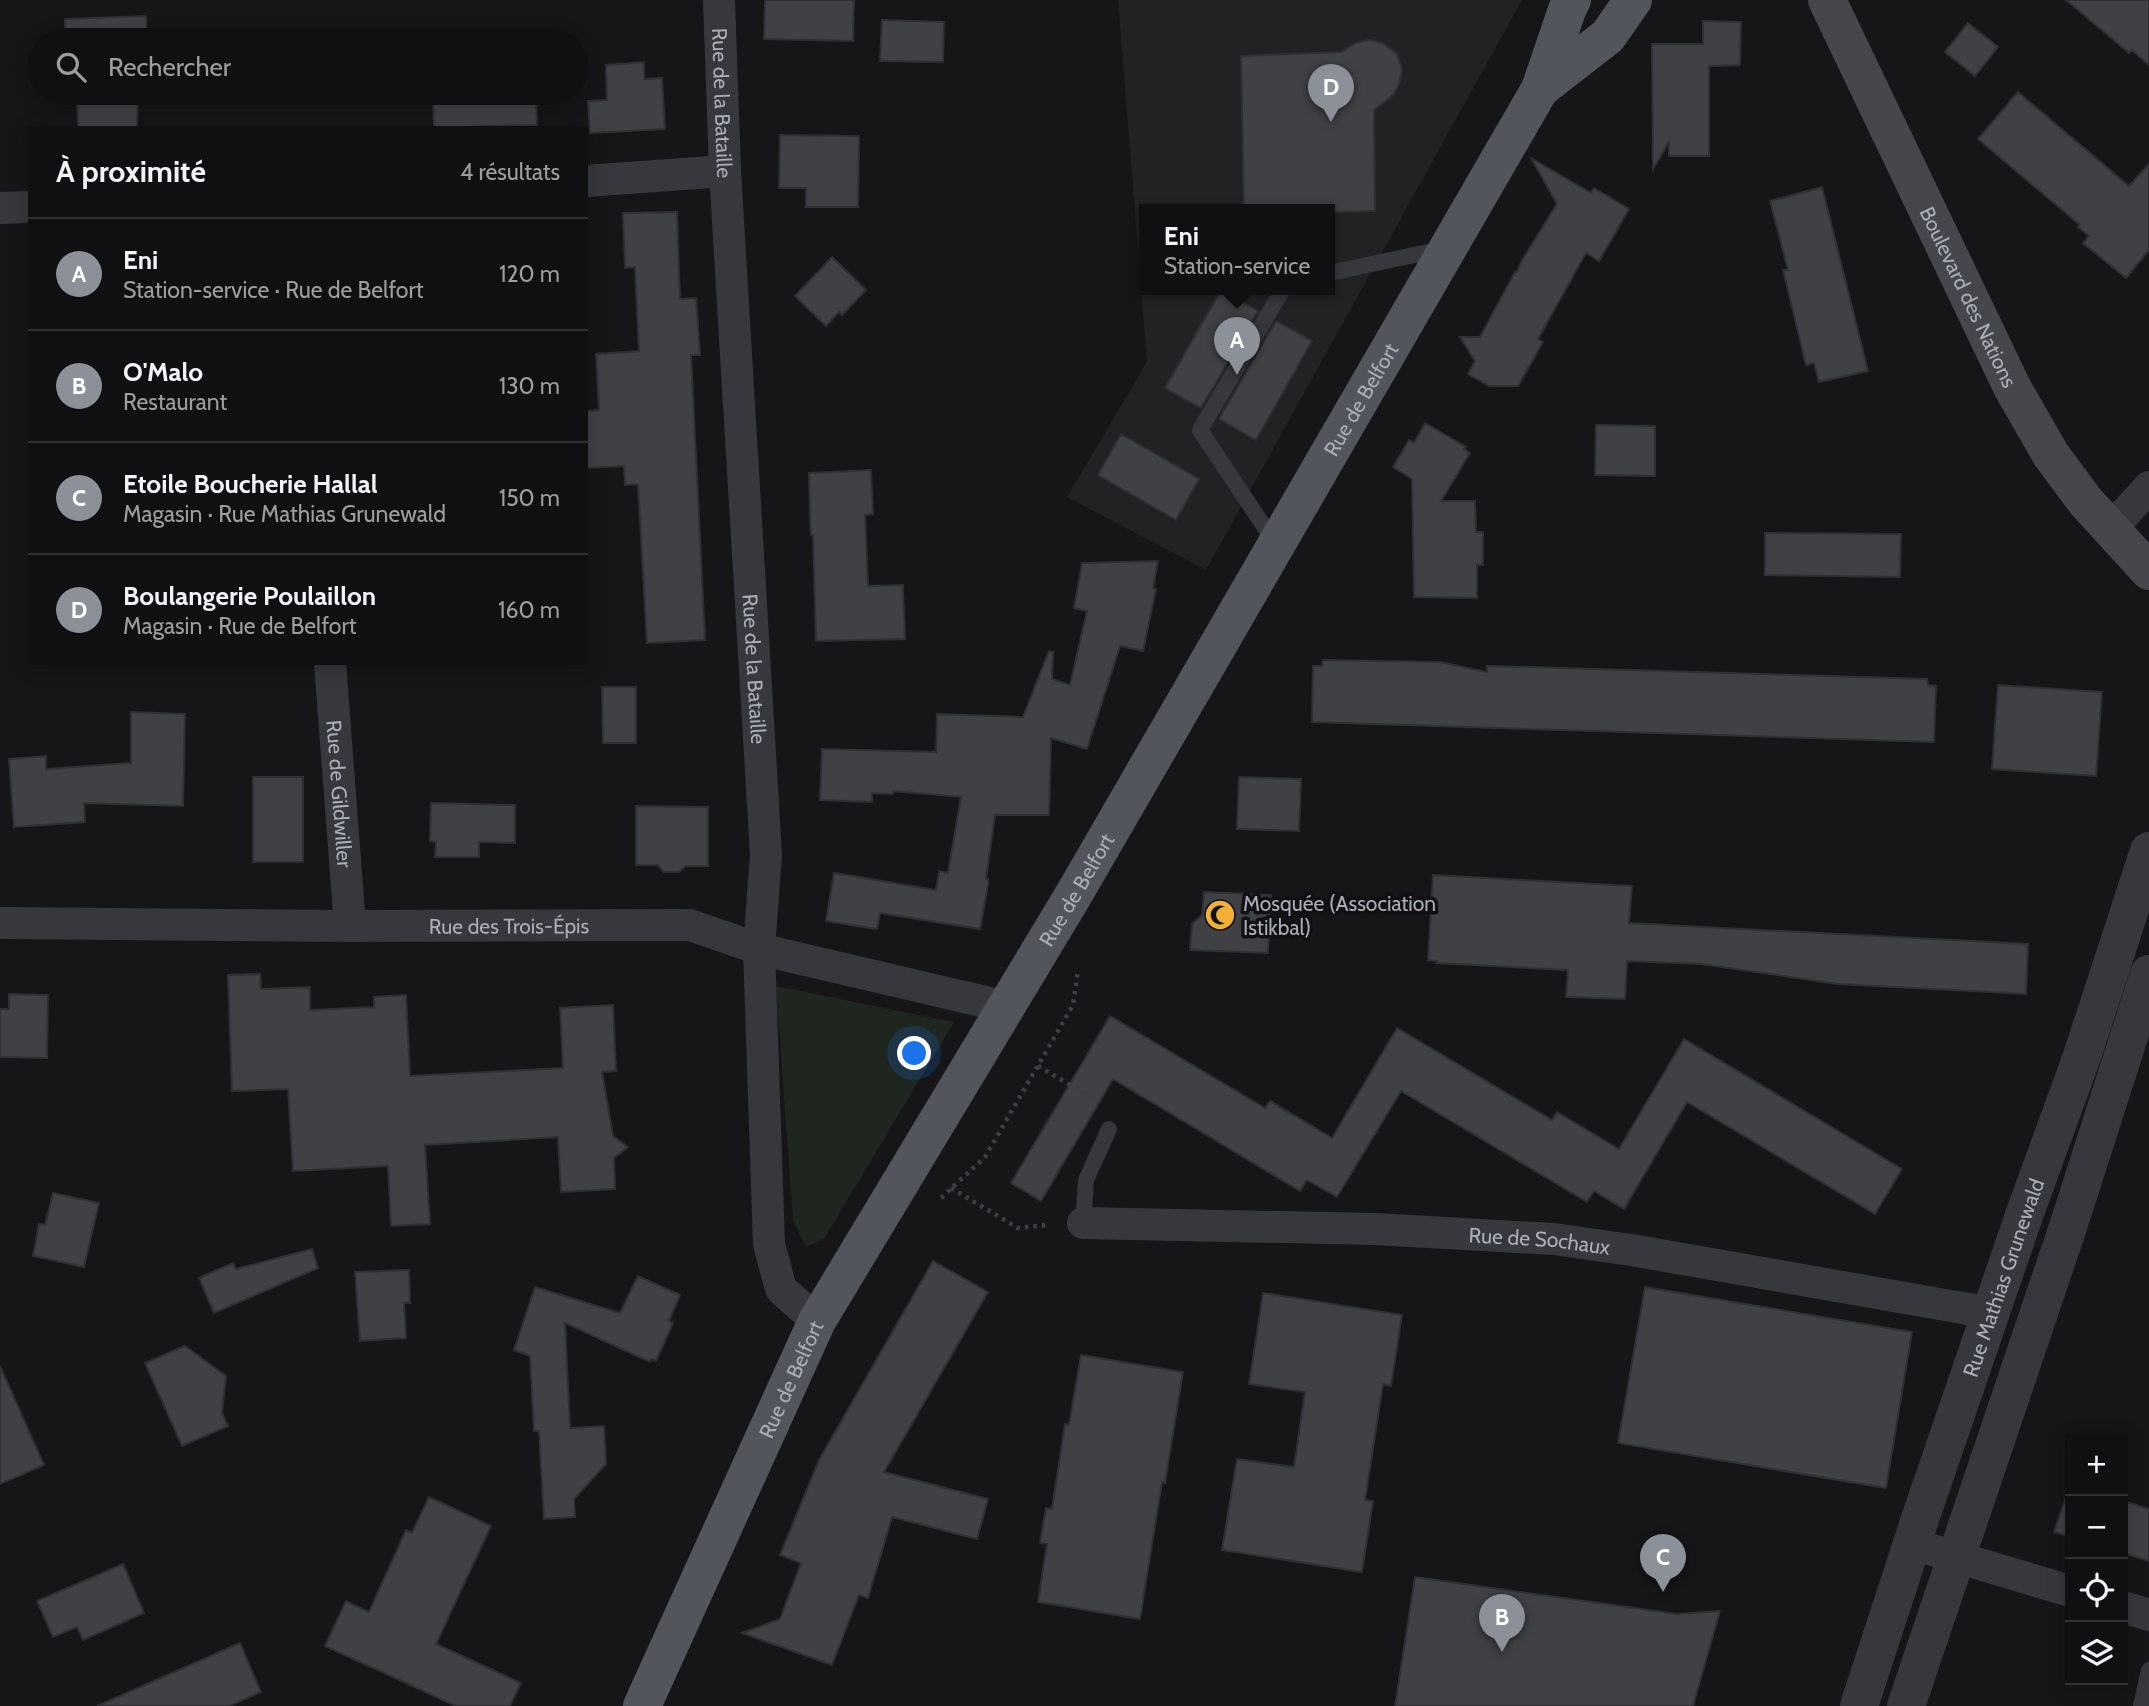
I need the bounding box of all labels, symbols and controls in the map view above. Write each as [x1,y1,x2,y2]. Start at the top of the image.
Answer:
street label: Rue de la Bataille [707,27,738,179]
search box [28,28,588,105]
icon: search [52,48,90,86]
text: Rechercher [108,51,231,83]
pin: D [1308,64,1354,122]
text: À proximité [56,153,206,190]
text: 4 résultats [460,158,560,186]
street label: Boulevard des Nations [1915,202,2023,392]
popup [1139,204,1335,295]
text: Eni [1164,220,1199,252]
text: Eni [123,244,158,276]
text: Station-service [1164,252,1310,280]
text: A [72,260,86,288]
text: 120 m [499,260,560,288]
text: Station-service · Rue de Belfort [123,276,423,304]
pin: A [1214,317,1260,375]
street label: Rue de Belfort [1318,338,1403,460]
text: O'Malo [123,356,203,388]
text: B [72,372,86,400]
text: 130 m [499,372,560,400]
text: Restaurant [123,388,227,416]
text: Etoile Boucherie Hallal [123,468,378,500]
text: C [72,484,86,512]
text: 150 m [499,484,560,512]
text: Magasin · Rue Mathias Grunewald [123,500,446,528]
text: Boulangerie Poulaillon [123,580,376,612]
street label: Rue de la Bataille [738,593,772,745]
text: D [71,596,87,624]
text: 160 m [498,596,560,624]
text: Magasin · Rue de Belfort [123,612,356,640]
street label: Rue de Gildwiller [322,719,358,869]
street label: Rue de Belfort [1033,829,1119,951]
place label: Mosquée (Association Istikbal) [1243,891,1436,940]
mosque icon: Mosquée (Association Istikbal) [1203,898,1237,932]
street label: Rue des Trois-Épis [429,913,590,938]
your location [897,1036,931,1070]
street label: Rue Mathias Grunewald [1957,1175,2049,1380]
street label: Rue de Sochaux [1468,1222,1612,1259]
street label: Rue de Belfort [753,1316,828,1442]
map controls [2065,1433,2128,1685]
button: + [2065,1433,2128,1496]
button: − [2065,1496,2128,1559]
pin: C [1640,1534,1686,1592]
button: locate [2065,1559,2128,1622]
pin: B [1479,1594,1525,1652]
button: layers [2065,1622,2128,1685]

